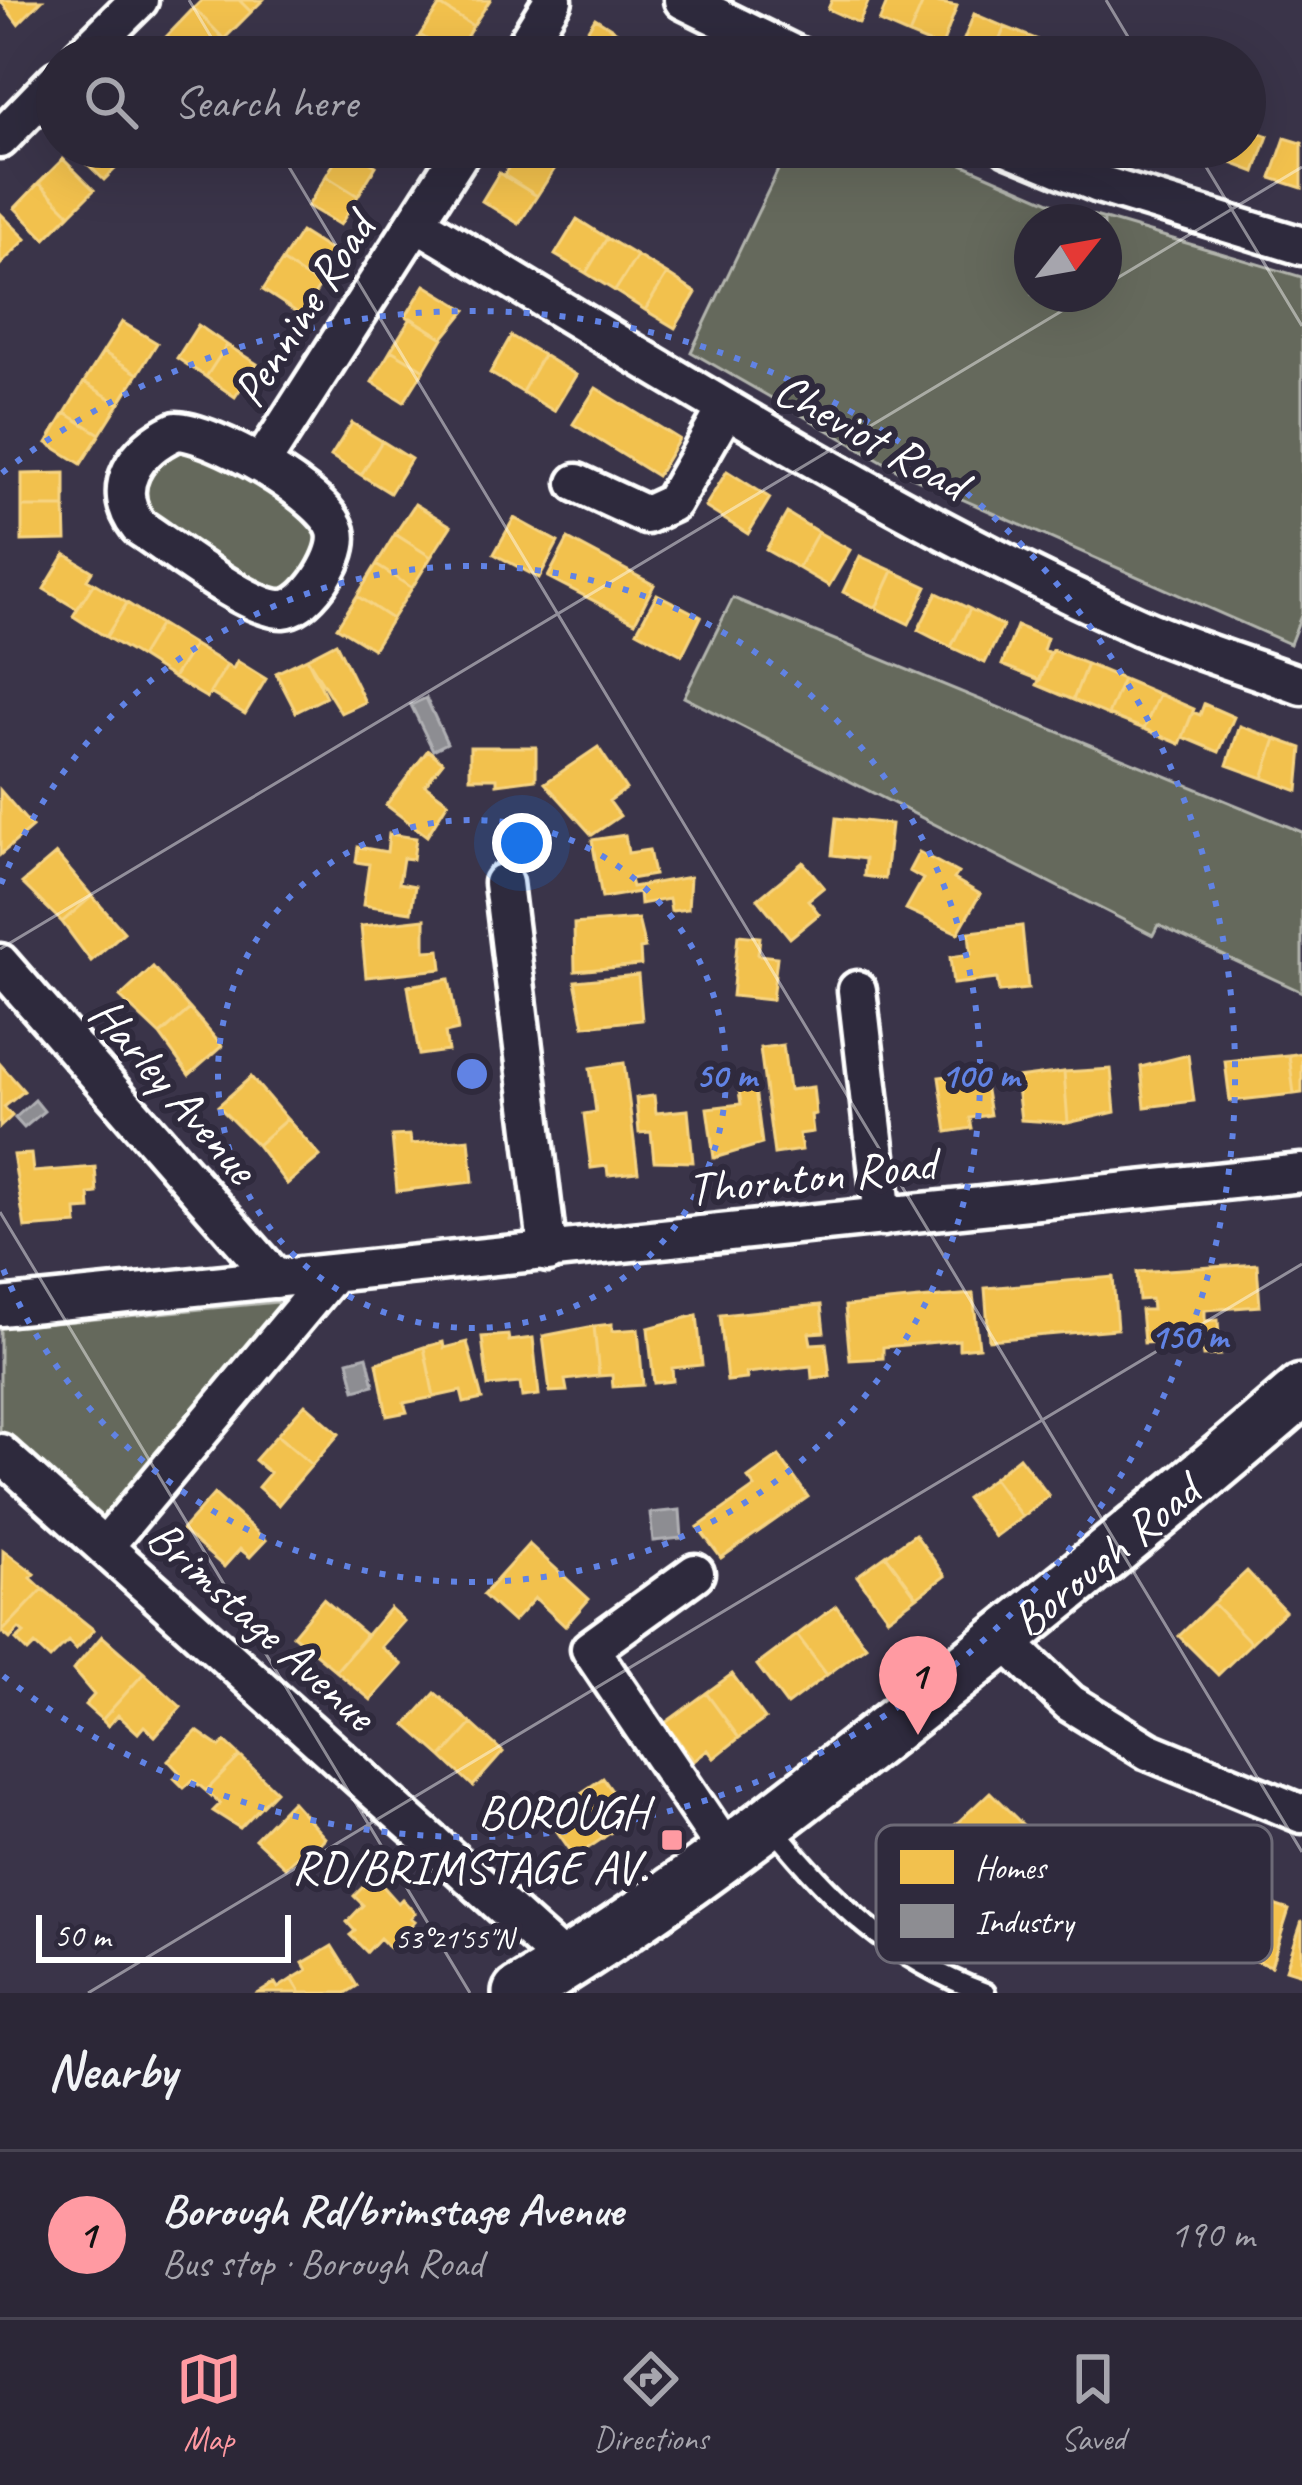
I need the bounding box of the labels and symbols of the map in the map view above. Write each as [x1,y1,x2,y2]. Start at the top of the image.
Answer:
street label: Pennine Road [218,196,391,418]
north arrow [1014,204,1122,312]
street label: Cheviot Road [765,359,984,517]
your location [492,813,552,873]
street label: Harley Avenue [77,985,273,1198]
text: 50 m [695,1052,760,1098]
text: 100 m [941,1052,1022,1098]
centre of rings [451,1053,493,1095]
street label: Thornton Road [685,1133,945,1219]
text: 150 m [1150,1313,1231,1359]
street label: Borough Road [999,1457,1217,1650]
street label: Brimstage Avenue [135,1507,391,1746]
pin: 1 [879,1636,957,1735]
place label: BOROUGH RD/BRIMSTAGE AV. [292,1782,656,1897]
legend [876,1825,1272,1963]
marker: BOROUGH RD/BRIMSTAGE AV. [659,1827,685,1853]
text: Homes [975,1847,1048,1889]
text: Industry [975,1901,1076,1943]
scale bar [36,1909,291,1962]
text: 53°21'55"N [395,1919,518,1957]

